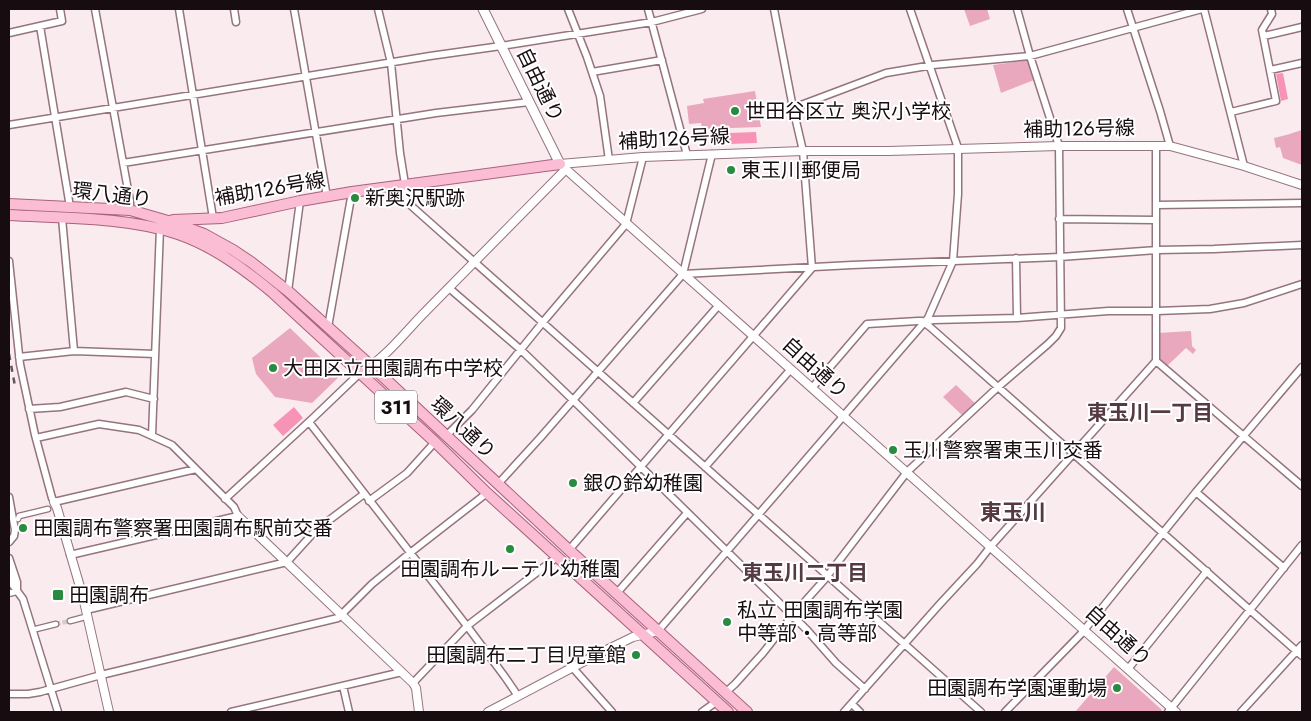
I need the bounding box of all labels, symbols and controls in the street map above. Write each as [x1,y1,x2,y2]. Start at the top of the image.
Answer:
street label: 自由通り [509,43,571,127]
place label: 世田谷区立 奥沢小学校 [745,97,951,126]
marker: 世田谷区立 奥沢小学校 [729,105,741,117]
street label: 補助126号線 [1023,114,1135,144]
street label: 補助126号線 [617,122,731,156]
place label: 東玉川郵便局 [741,156,861,185]
marker: 東玉川郵便局 [725,164,737,176]
street label: 補助126号線 [212,165,328,213]
street label: 環八通り [71,176,153,214]
place label: 新奥沢駅跡 [365,184,465,213]
marker: 新奥沢駅跡 [349,192,361,204]
street label: 自由通り [776,330,854,406]
place label: 大田区立田園調布中学校 [283,354,503,383]
marker: 大田区立田園調布中学校 [267,362,279,374]
street label: 環八通り [424,390,502,466]
road number: 311 [375,391,417,424]
district label: 東玉川一丁目 [1087,398,1213,428]
place label: 玉川警察署東玉川交番 [903,436,1103,465]
marker: 玉川警察署東玉川交番 [887,444,899,456]
place label: 銀の鈴幼稚園 [583,469,703,498]
marker: 銀の鈴幼稚園 [567,477,579,489]
district label: 東玉川 [980,496,1046,528]
place label: 田園調布警察署田園調布駅前交番 [33,514,333,543]
marker: 田園調布警察署田園調布駅前交番 [17,522,29,534]
marker: 田園調布ルーテル幼稚園 [504,543,516,555]
place label: 田園調布ルーテル幼稚園 [400,555,620,584]
district label: 東玉川二丁目 [742,558,868,588]
place label: 田園調布 [69,581,149,610]
marker: 田園調布 [51,588,65,602]
place label: 私立 田園調布学園 中等部・高等部 [737,596,903,648]
street label: 自由通り [1079,598,1157,674]
marker: 私立 田園調布学園 中等部・高等部 [721,616,733,628]
place label: 田園調布二丁目児童館 [426,641,626,670]
marker: 田園調布二丁目児童館 [630,649,642,661]
place label: 田園調布学園運動場 [927,674,1107,703]
marker: 田園調布学園運動場 [1111,682,1123,694]

